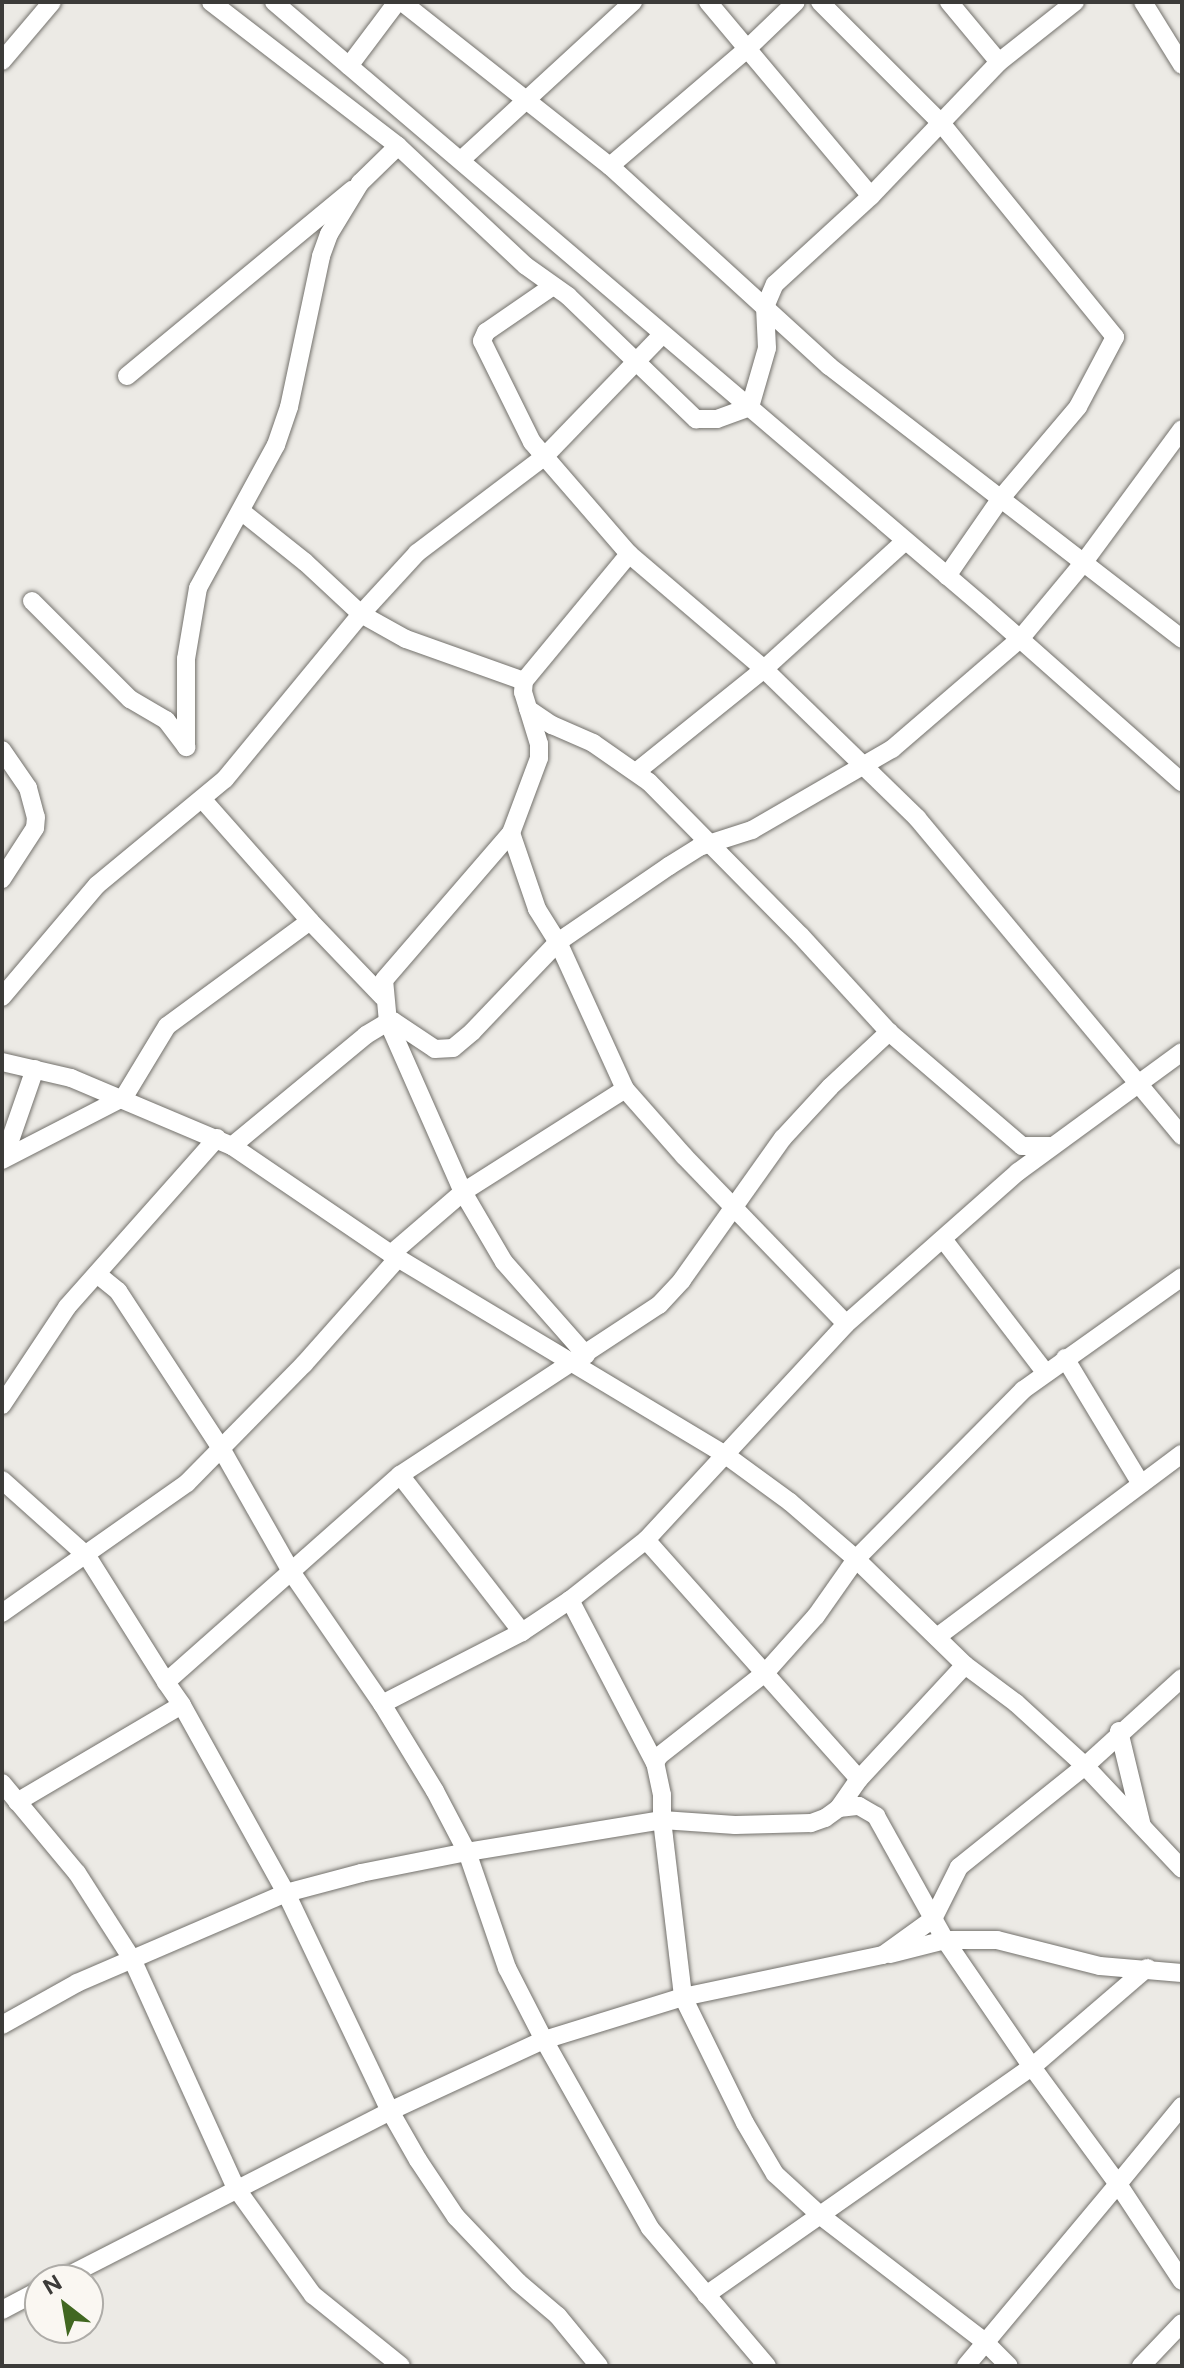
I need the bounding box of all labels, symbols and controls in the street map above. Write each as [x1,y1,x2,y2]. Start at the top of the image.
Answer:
north arrow [24,2264,104,2344]
text: N [38,2269,67,2301]

